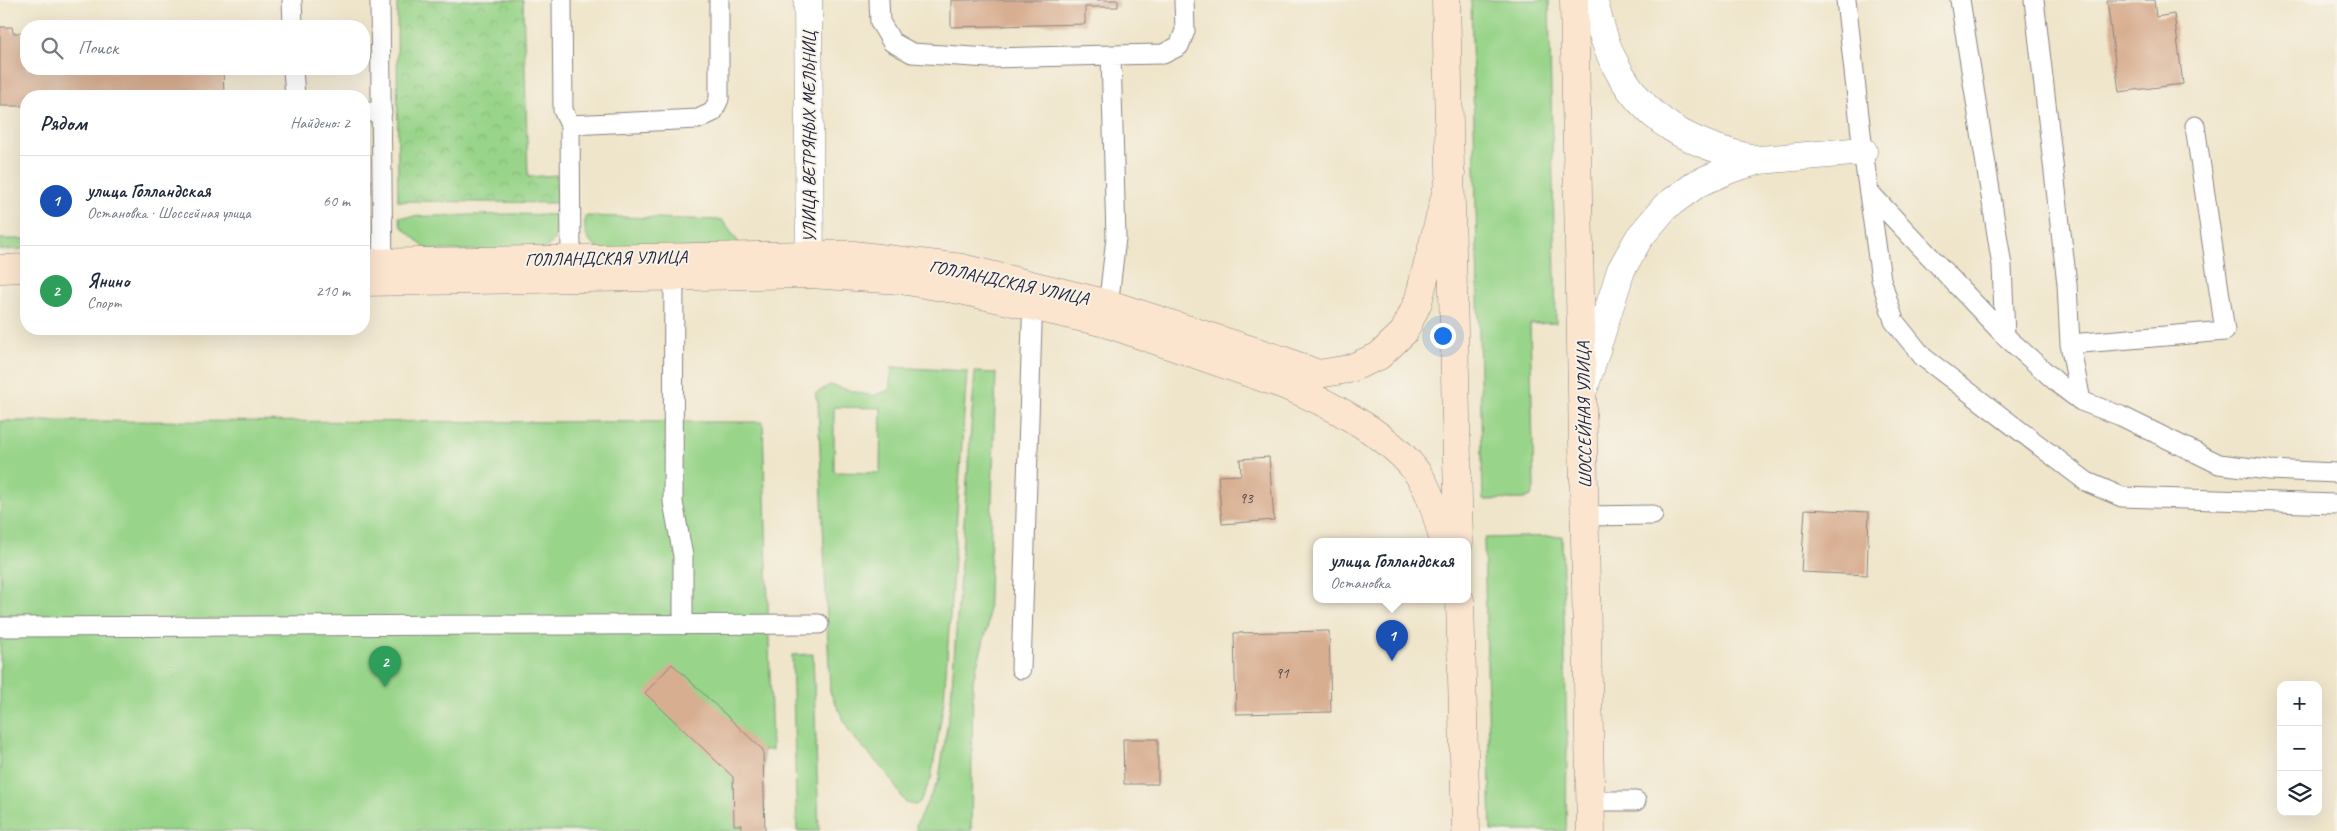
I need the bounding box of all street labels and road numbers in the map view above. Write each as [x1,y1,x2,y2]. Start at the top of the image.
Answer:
street label: УЛИЦА ВЕТРЯНЫХ МЕЛЬНИЦ [798,29,820,243]
street label: ГОЛЛАНДСКАЯ УЛИЦА [525,246,688,270]
street label: ГОЛЛАНДСКАЯ УЛИЦА [927,254,1092,310]
street label: ШОССЕЙНАЯ УЛИЦА [1572,340,1596,489]

